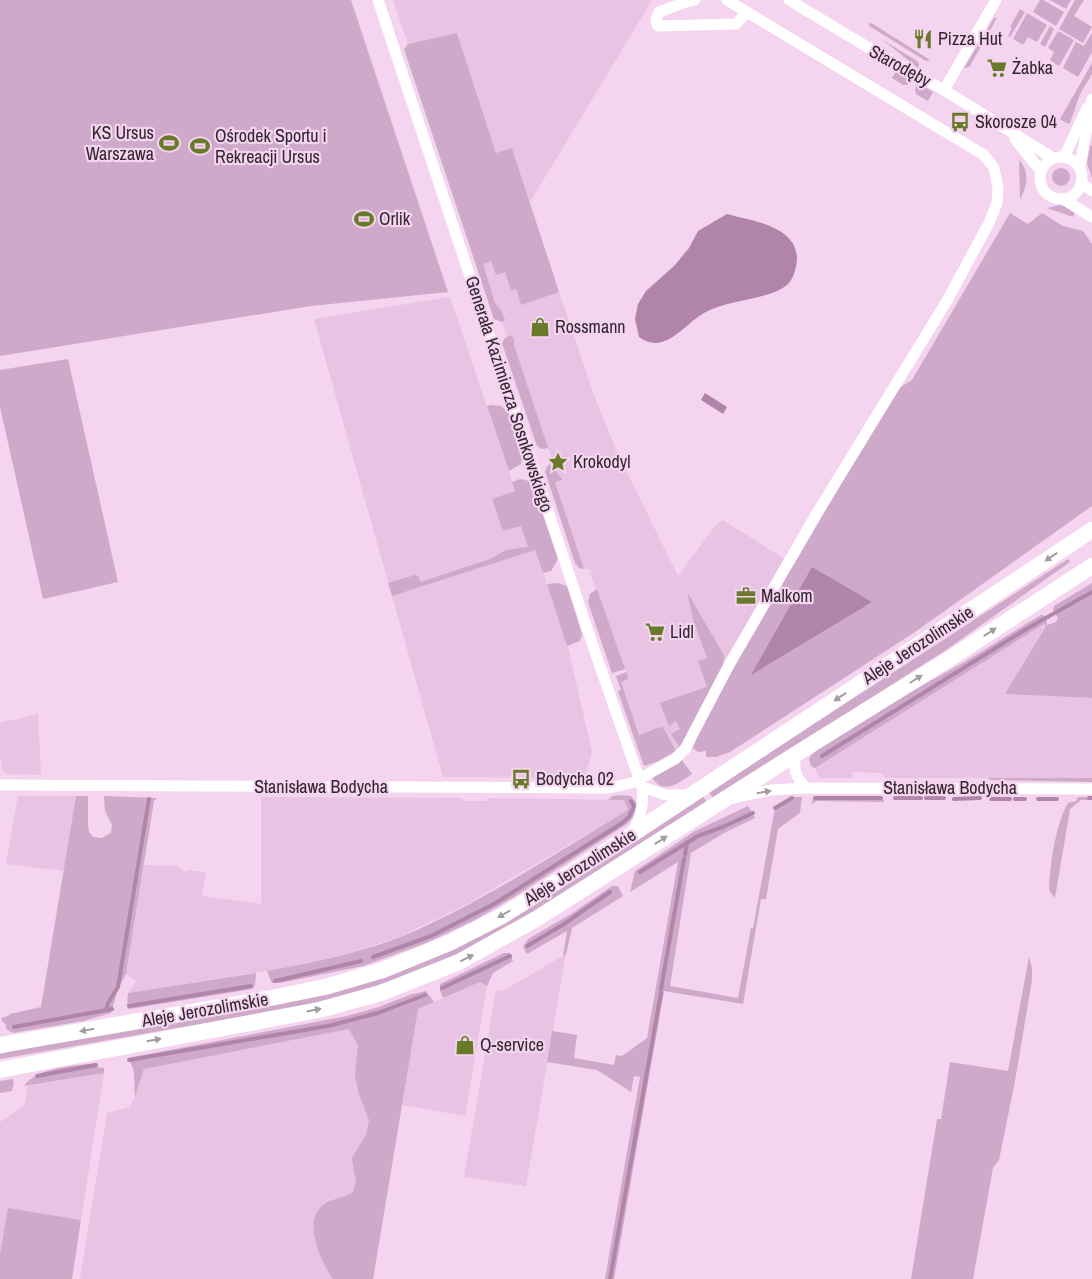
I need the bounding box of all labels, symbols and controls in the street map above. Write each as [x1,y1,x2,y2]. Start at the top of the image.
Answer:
place label: Pizza Hut [938,26,1002,51]
restaurant icon: Pizza Hut [912,28,934,50]
street label: Starodęby [865,38,936,93]
place label: Żabka [1012,55,1053,80]
supermarket icon: Żabka [986,57,1008,79]
place label: Skorosze 04 [975,109,1057,134]
bus stop icon: Skorosze 04 [949,111,971,133]
place label: KS Ursus Warszawa [86,120,154,166]
place label: Ośrodek Sportu i Rekreacji Ursus [215,123,327,169]
sports icon: KS Ursus Warszawa [158,132,180,154]
sports icon: Ośrodek Sportu i Rekreacji Ursus [189,135,211,157]
place label: Orlik [379,206,411,231]
sports icon: Orlik [353,208,375,230]
street label: Generała Kazimierza Sosnkowskiego [459,273,560,515]
place label: Rossmann [555,314,626,339]
shop icon: Rossmann [529,316,551,338]
place label: Krokodyl [573,449,630,474]
place icon: Krokodyl [547,451,569,473]
one-way arrow [1045,552,1058,562]
place label: Malkom [761,583,813,608]
office icon: Malkom [735,585,757,607]
street label: Aleje Jerozolimskie [856,599,978,690]
place label: Lidl [670,619,694,644]
supermarket icon: Lidl [644,621,666,643]
one-way arrow [983,627,997,637]
one-way arrow [910,674,923,684]
one-way arrow [833,692,847,702]
place label: Bodycha 02 [536,766,614,791]
bus stop icon: Bodycha 02 [510,768,532,790]
street label: Stanisława Bodycha [254,774,388,799]
street label: Stanisława Bodycha [883,775,1017,800]
one-way arrow [756,787,772,795]
street label: Aleje Jerozolimskie [518,822,641,912]
one-way arrow [655,835,668,844]
one-way arrow [497,910,511,919]
one-way arrow [460,953,474,961]
street label: Aleje Jerozolimskie [139,986,270,1033]
one-way arrow [306,1006,322,1014]
one-way arrow [79,1027,95,1035]
place label: Q-service [480,1032,544,1057]
shop icon: Q-service [454,1034,476,1056]
one-way arrow [146,1036,162,1044]

